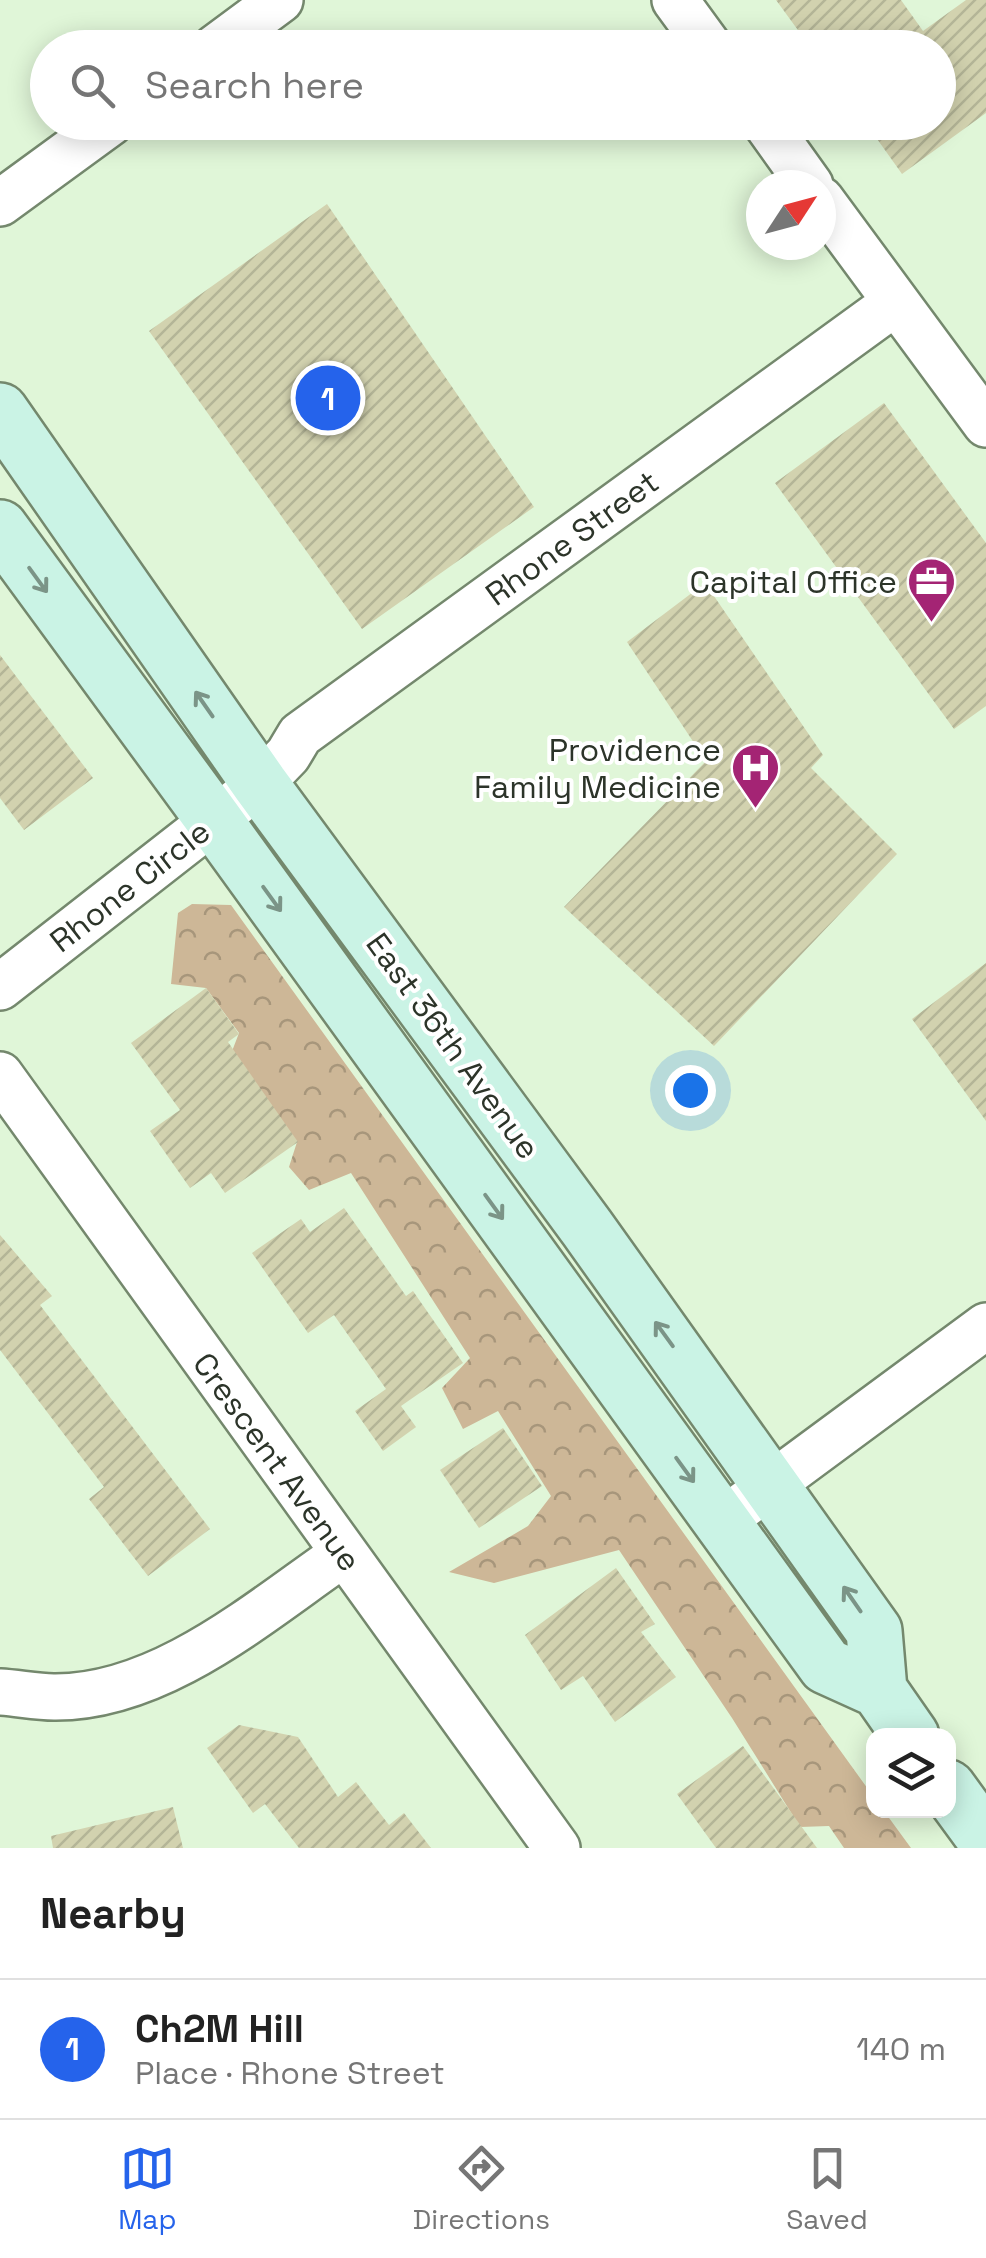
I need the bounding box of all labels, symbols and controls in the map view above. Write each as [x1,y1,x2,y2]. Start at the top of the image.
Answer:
search box [30,30,956,140]
icon: search [65,58,120,113]
text: Search here [145,61,364,109]
north arrow [746,170,836,260]
pin: 1 [296,360,360,436]
street label: Rhone Street [478,462,666,614]
office icon: Capital Office [906,556,958,624]
place label: Capital Office [690,562,897,602]
one-way arrow [27,566,48,593]
one-way arrow [194,691,215,719]
place label: Providence Family Medicine [474,730,721,807]
hospital icon: Providence Family Medicine [730,742,782,810]
street label: Rhone Circle [42,811,218,961]
one-way arrow [261,884,282,912]
street label: East 36th Avenue [358,925,548,1167]
your location [665,1065,716,1116]
one-way arrow [484,1192,505,1220]
one-way arrow [653,1321,674,1349]
street label: Crescent Avenue [184,1345,370,1579]
one-way arrow [674,1456,695,1483]
one-way arrow [842,1586,863,1614]
map controls [866,1728,956,1818]
button: layers [866,1728,956,1818]
text: Nearby [40,1887,186,1940]
text: Ch2M Hill [135,2005,304,2053]
text: 1 [65,2029,80,2069]
text: 140 m [856,2029,946,2069]
text: Place · Rhone Street [135,2053,445,2093]
tab: Map [118,2141,176,2237]
tab: Directions [413,2141,550,2237]
tab: Saved [786,2141,868,2237]

